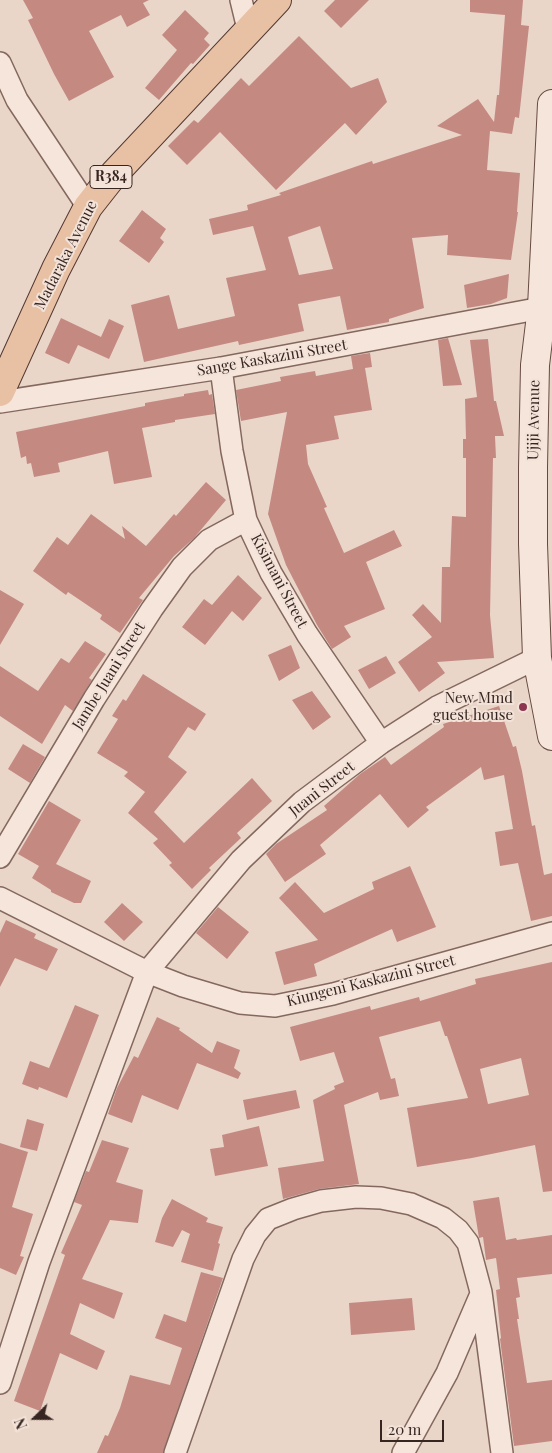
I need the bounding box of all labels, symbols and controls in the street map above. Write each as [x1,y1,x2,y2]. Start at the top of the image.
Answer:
road number: R384 [90,166,132,188]
street label: Madaraka Avenue [31,198,101,312]
street label: Sange Kaskazini Street [196,336,348,380]
street label: Ujiji Avenue [524,380,544,460]
street label: Kisimani Street [247,531,311,631]
street label: Jambe Juani Street [69,619,149,733]
place label: New Mmd guest house [433,689,513,724]
marker: New Mmd guest house [517,701,529,713]
street label: Juani Street [286,758,358,820]
street label: Kiungeni Kaskazini Street [285,951,457,1011]
north arrow [10,1393,60,1443]
scale bar [382,1410,446,1442]
text: N [10,1416,31,1432]
text: 20 m [388,1419,421,1439]

